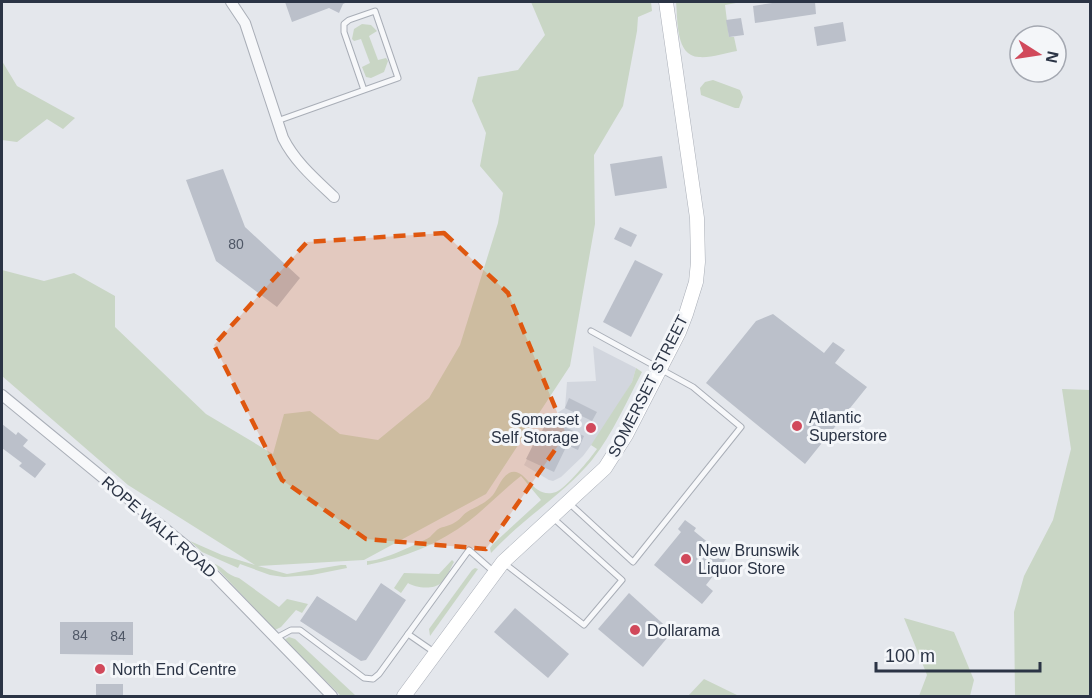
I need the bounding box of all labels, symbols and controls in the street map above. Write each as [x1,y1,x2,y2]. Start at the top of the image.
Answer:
north arrow [1008,24,1068,84]
text: N [1043,50,1062,64]
house number: 80 [228,236,244,252]
street label: SOMERSET STREET [605,312,691,460]
place label: Atlantic Superstore [809,409,887,444]
place label: Somerset Self Storage [491,411,580,446]
marker: Atlantic Superstore [790,419,804,433]
marker: Somerset Self Storage [584,421,598,435]
street label: ROPE WALK ROAD [99,473,219,581]
place label: New Brunswik Liquor Store [698,542,800,577]
marker: New Brunswik Liquor Store [679,552,693,566]
place label: Dollarama [647,622,720,639]
marker: Dollarama [628,623,642,637]
house number: 84 [72,627,88,643]
house number: 84 [110,628,126,644]
scale bar [876,635,1040,673]
text: 100 m [885,646,935,666]
place label: North End Centre [112,661,237,678]
marker: North End Centre [93,662,107,676]

